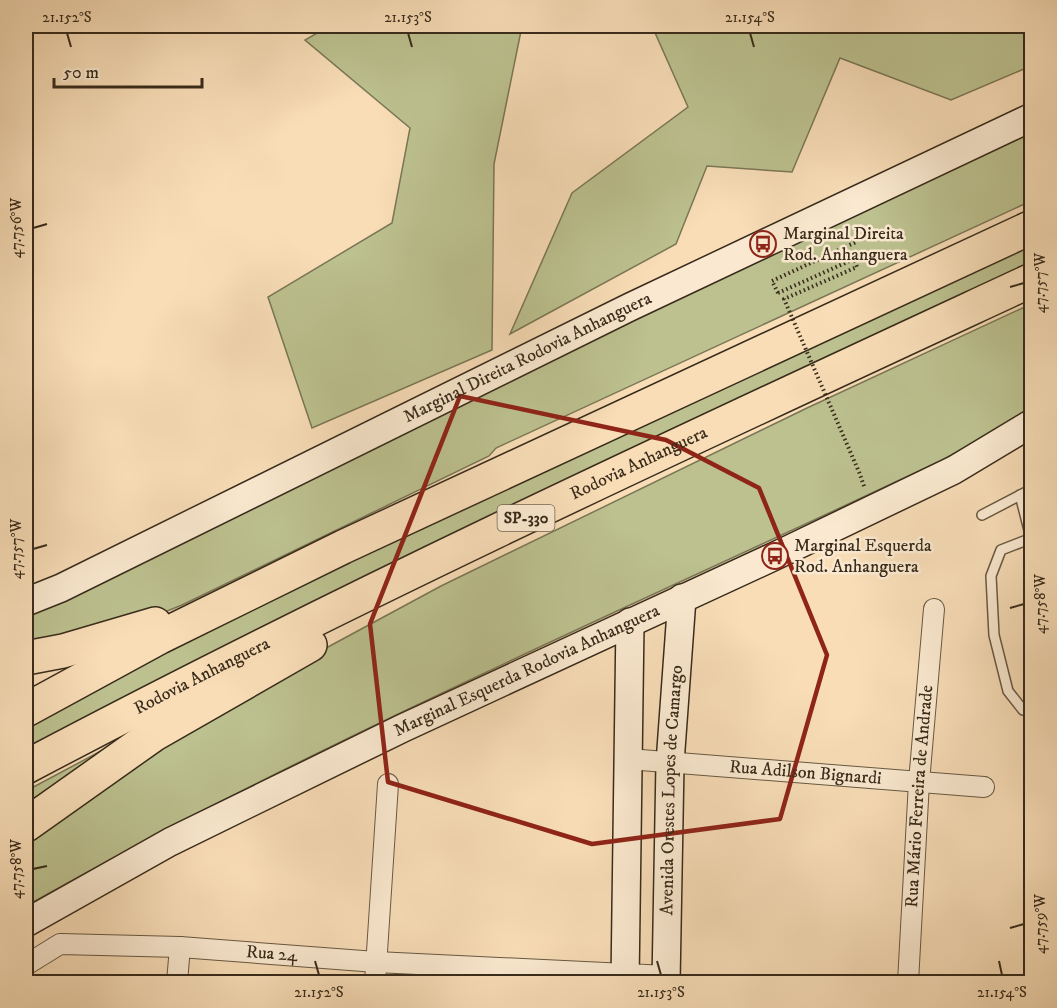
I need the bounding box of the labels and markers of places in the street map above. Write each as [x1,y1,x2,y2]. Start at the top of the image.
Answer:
place label: Marginal Direita Rod. Anhanguera [783,223,908,266]
bus stop icon: Marginal Direita Rod. Anhanguera [748,229,778,259]
place label: Marginal Esquerda Rod. Anhanguera [794,535,932,578]
bus stop icon: Marginal Esquerda Rod. Anhanguera [760,541,790,571]

